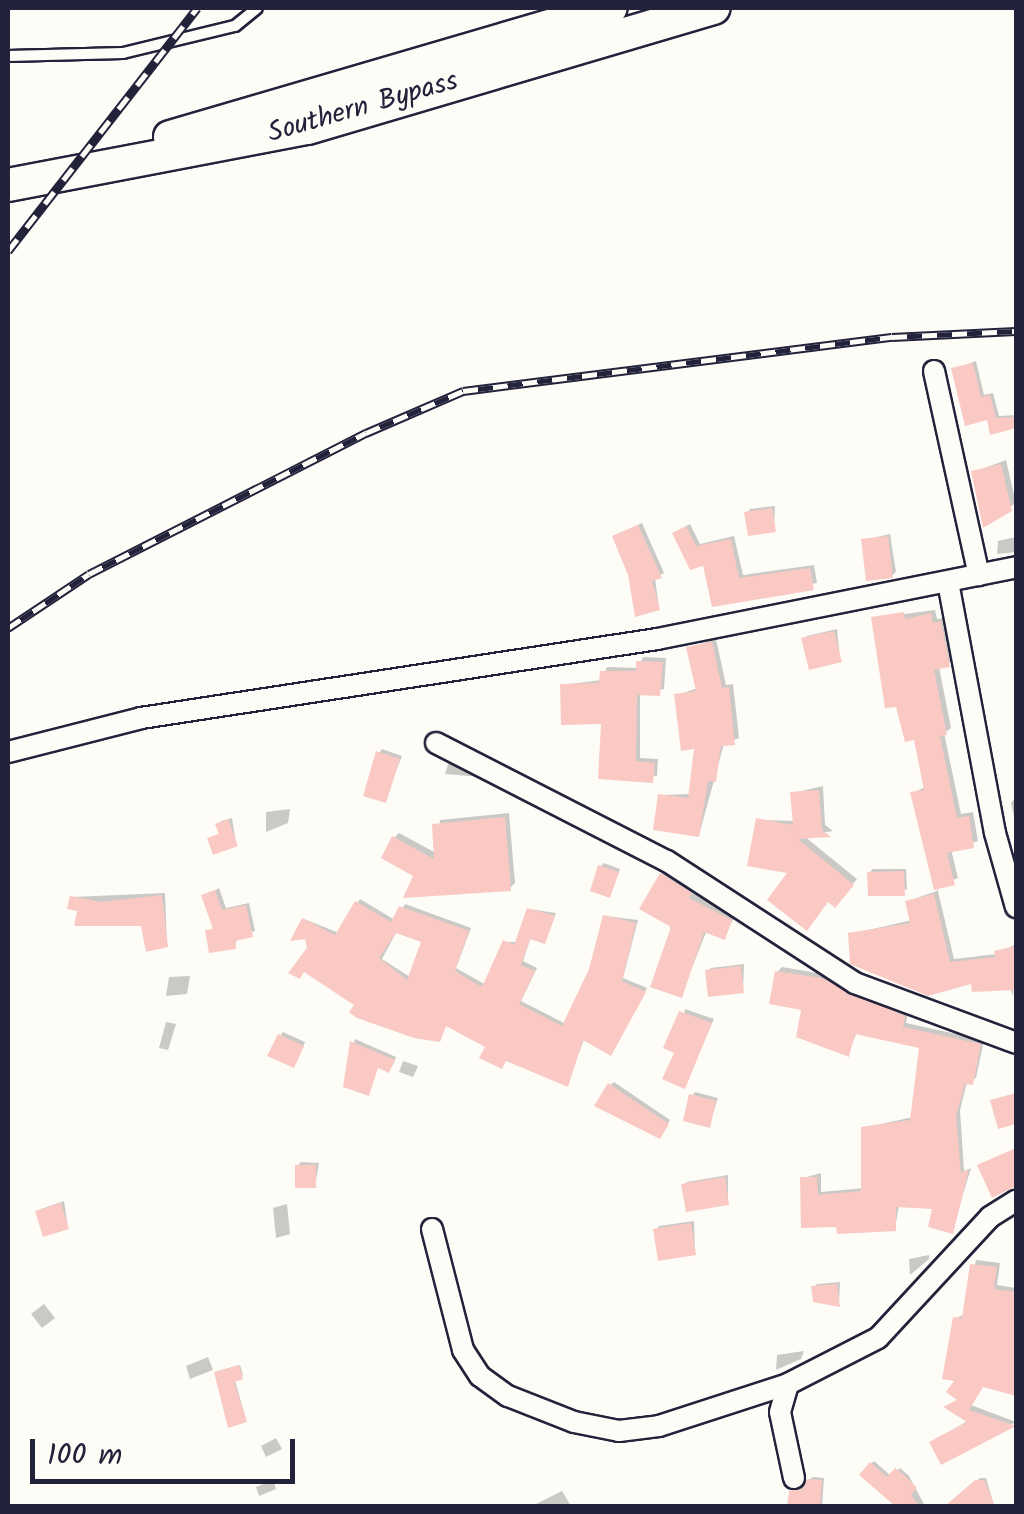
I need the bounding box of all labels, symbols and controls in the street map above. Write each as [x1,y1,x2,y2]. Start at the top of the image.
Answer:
street label: Southern Bypass [264,65,462,151]
scale bar [35,1419,300,1481]
text: 100 m [47,1432,122,1480]

